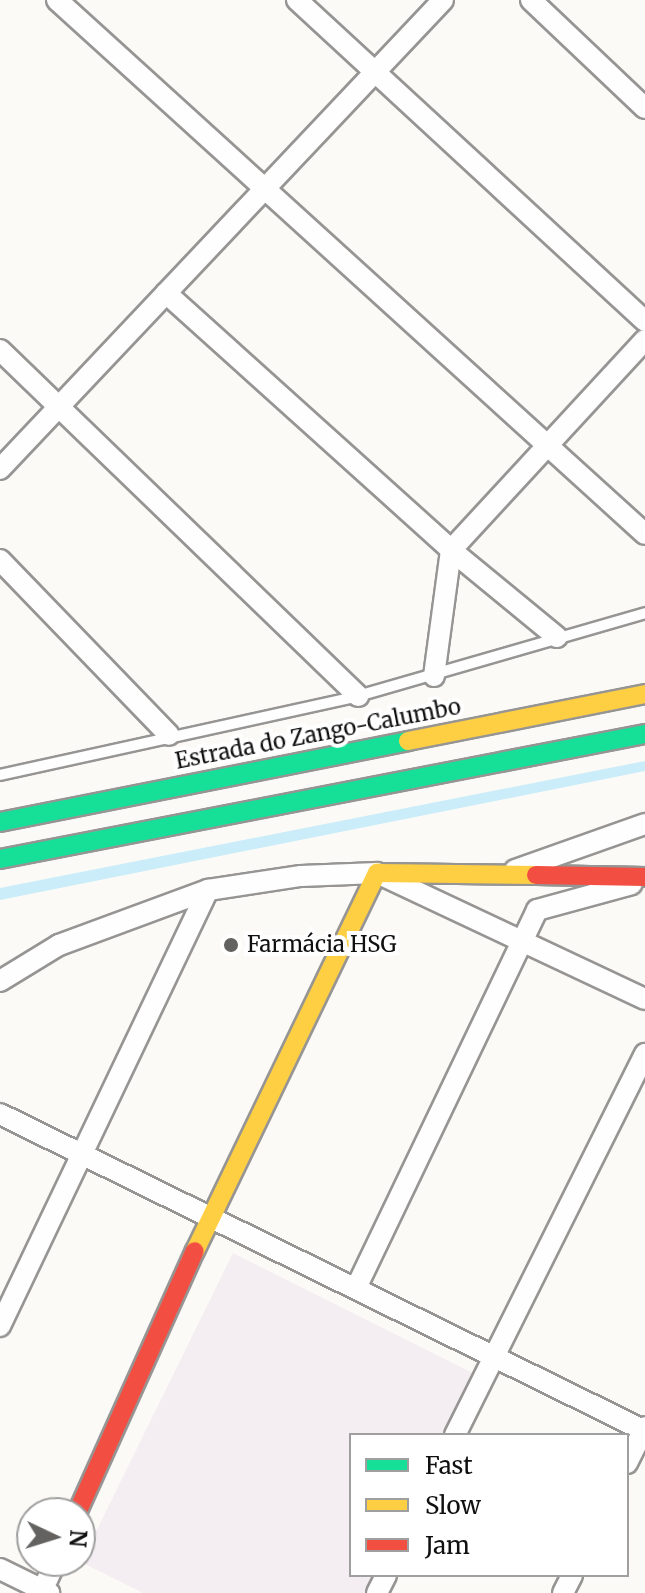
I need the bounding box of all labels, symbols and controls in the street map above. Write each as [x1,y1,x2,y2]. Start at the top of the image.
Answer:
street label: Estrada do Zango-Calumbo [173,693,463,775]
place label: Farmácia HSG [247,932,397,958]
marker: Farmácia HSG [222,936,240,954]
legend [349,1433,629,1577]
text: Fast [425,1450,473,1481]
text: Slow [425,1490,481,1521]
north arrow [16,1497,96,1577]
text: N [63,1529,93,1548]
text: Jam [425,1530,470,1561]

